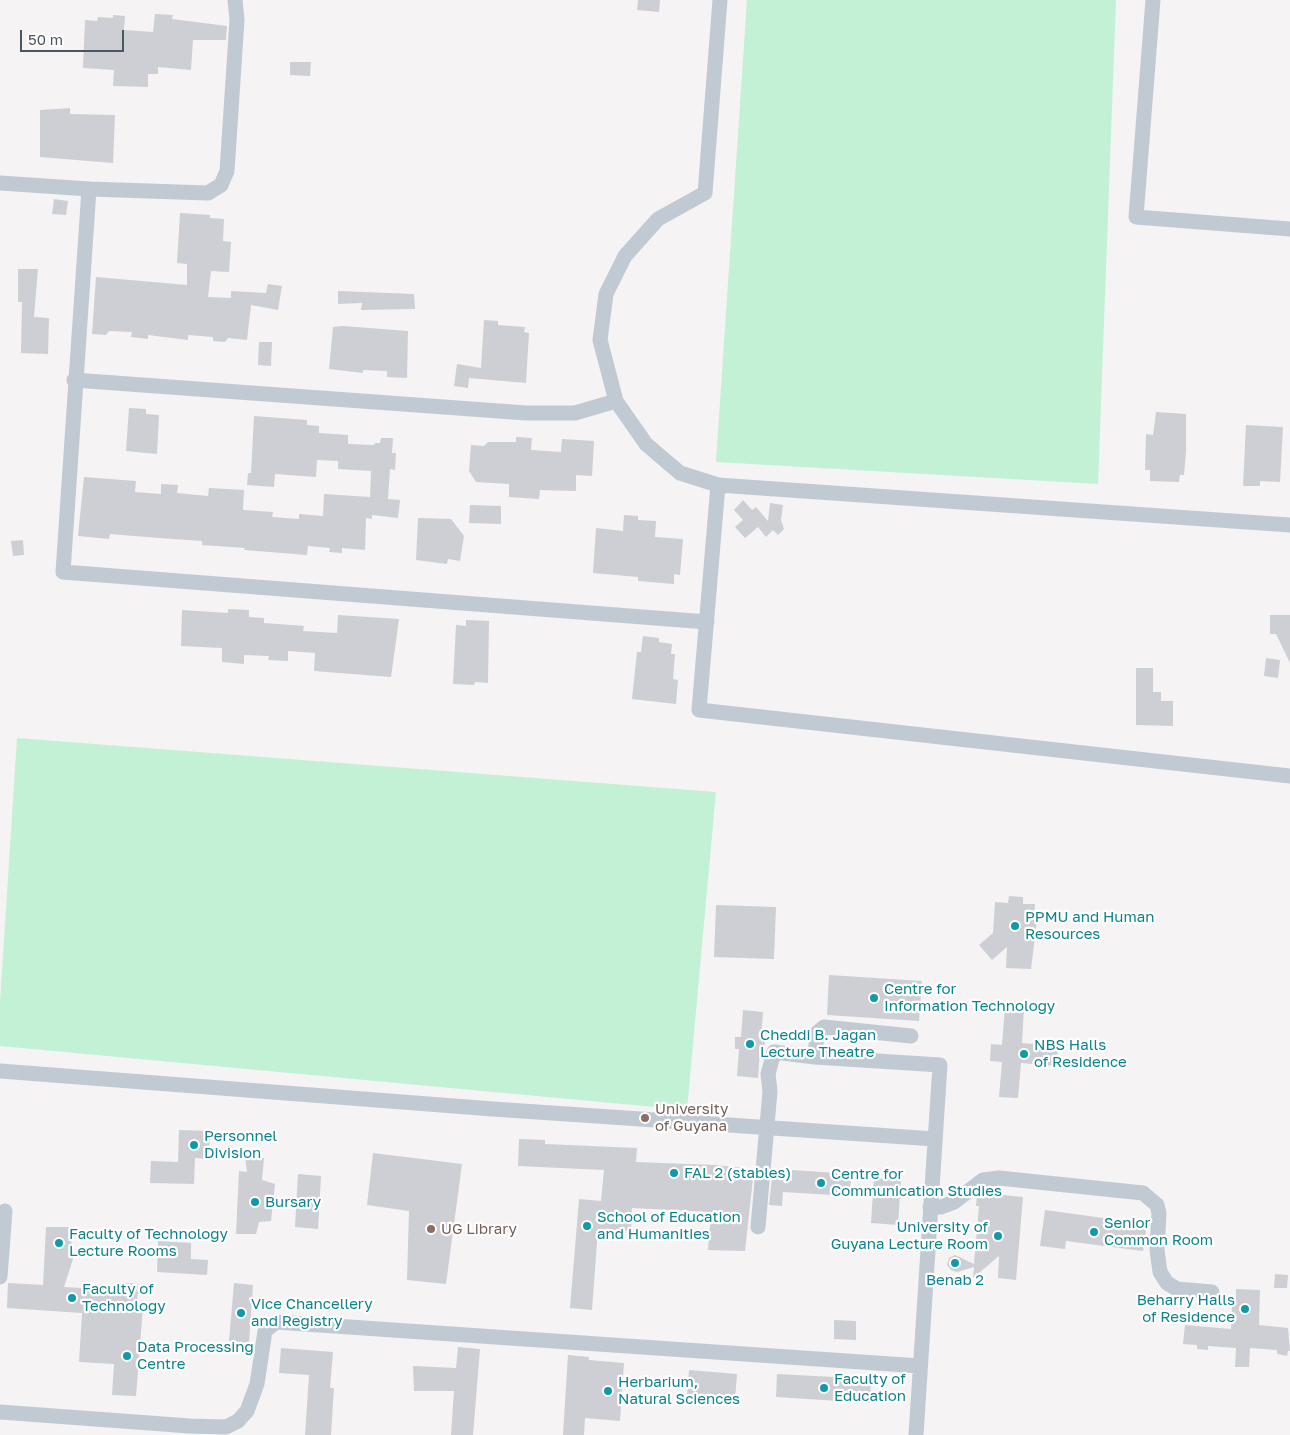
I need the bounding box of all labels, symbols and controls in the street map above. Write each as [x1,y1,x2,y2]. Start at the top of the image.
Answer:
scale bar [22,20,126,52]
text: 50 m [28,30,63,48]
place label: PPMU and Human Resources [1025,908,1154,943]
marker: PPMU and Human Resources [1009,920,1021,932]
place label: Centre for Information Technology [884,980,1055,1015]
marker: Centre for Information Technology [868,992,880,1004]
place label: Cheddi B. Jagan Lecture Theatre [760,1026,876,1061]
place label: NBS Halls of Residence [1034,1036,1127,1071]
marker: Cheddi B. Jagan Lecture Theatre [744,1038,756,1050]
marker: NBS Halls of Residence [1018,1048,1030,1060]
place label: University of Guyana [655,1100,729,1135]
marker: University of Guyana [639,1112,651,1124]
place label: Personnel Division [204,1127,277,1162]
marker: Personnel Division [188,1139,200,1151]
place label: FAL 2 (stables) [684,1164,791,1182]
place label: Centre for Communication Studies [831,1165,1002,1200]
marker: FAL 2 (stables) [668,1167,680,1179]
marker: Centre for Communication Studies [815,1177,827,1189]
place label: Bursary [265,1193,321,1211]
marker: Bursary [249,1196,261,1208]
place label: School of Education and Humanities [597,1208,741,1243]
place label: Senior Common Room [1104,1214,1213,1249]
place label: University of Guyana Lecture Room [831,1218,988,1253]
place label: UG Library [441,1220,517,1238]
marker: School of Education and Humanities [581,1220,593,1232]
marker: UG Library [425,1223,437,1235]
place label: Faculty of Technology Lecture Rooms [69,1225,228,1260]
marker: Senior Common Room [1088,1226,1100,1238]
marker: University of Guyana Lecture Room [992,1230,1004,1242]
marker: Faculty of Technology Lecture Rooms [53,1237,65,1249]
marker: Benab 2 [949,1257,961,1269]
place label: Benab 2 [926,1271,984,1289]
place label: Faculty of Technology [82,1280,166,1315]
place label: Beharry Halls of Residence [1137,1291,1235,1326]
marker: Faculty of Technology [66,1292,78,1304]
place label: Vice Chancellery and Registry [251,1295,373,1330]
marker: Beharry Halls of Residence [1239,1303,1251,1315]
marker: Vice Chancellery and Registry [235,1307,247,1319]
place label: Data Processing Centre [137,1338,254,1373]
marker: Data Processing Centre [121,1350,133,1362]
place label: Faculty of Education [834,1370,906,1405]
place label: Herbarium, Natural Sciences [618,1373,740,1408]
marker: Faculty of Education [818,1382,830,1394]
marker: Herbarium, Natural Sciences [602,1385,614,1397]

